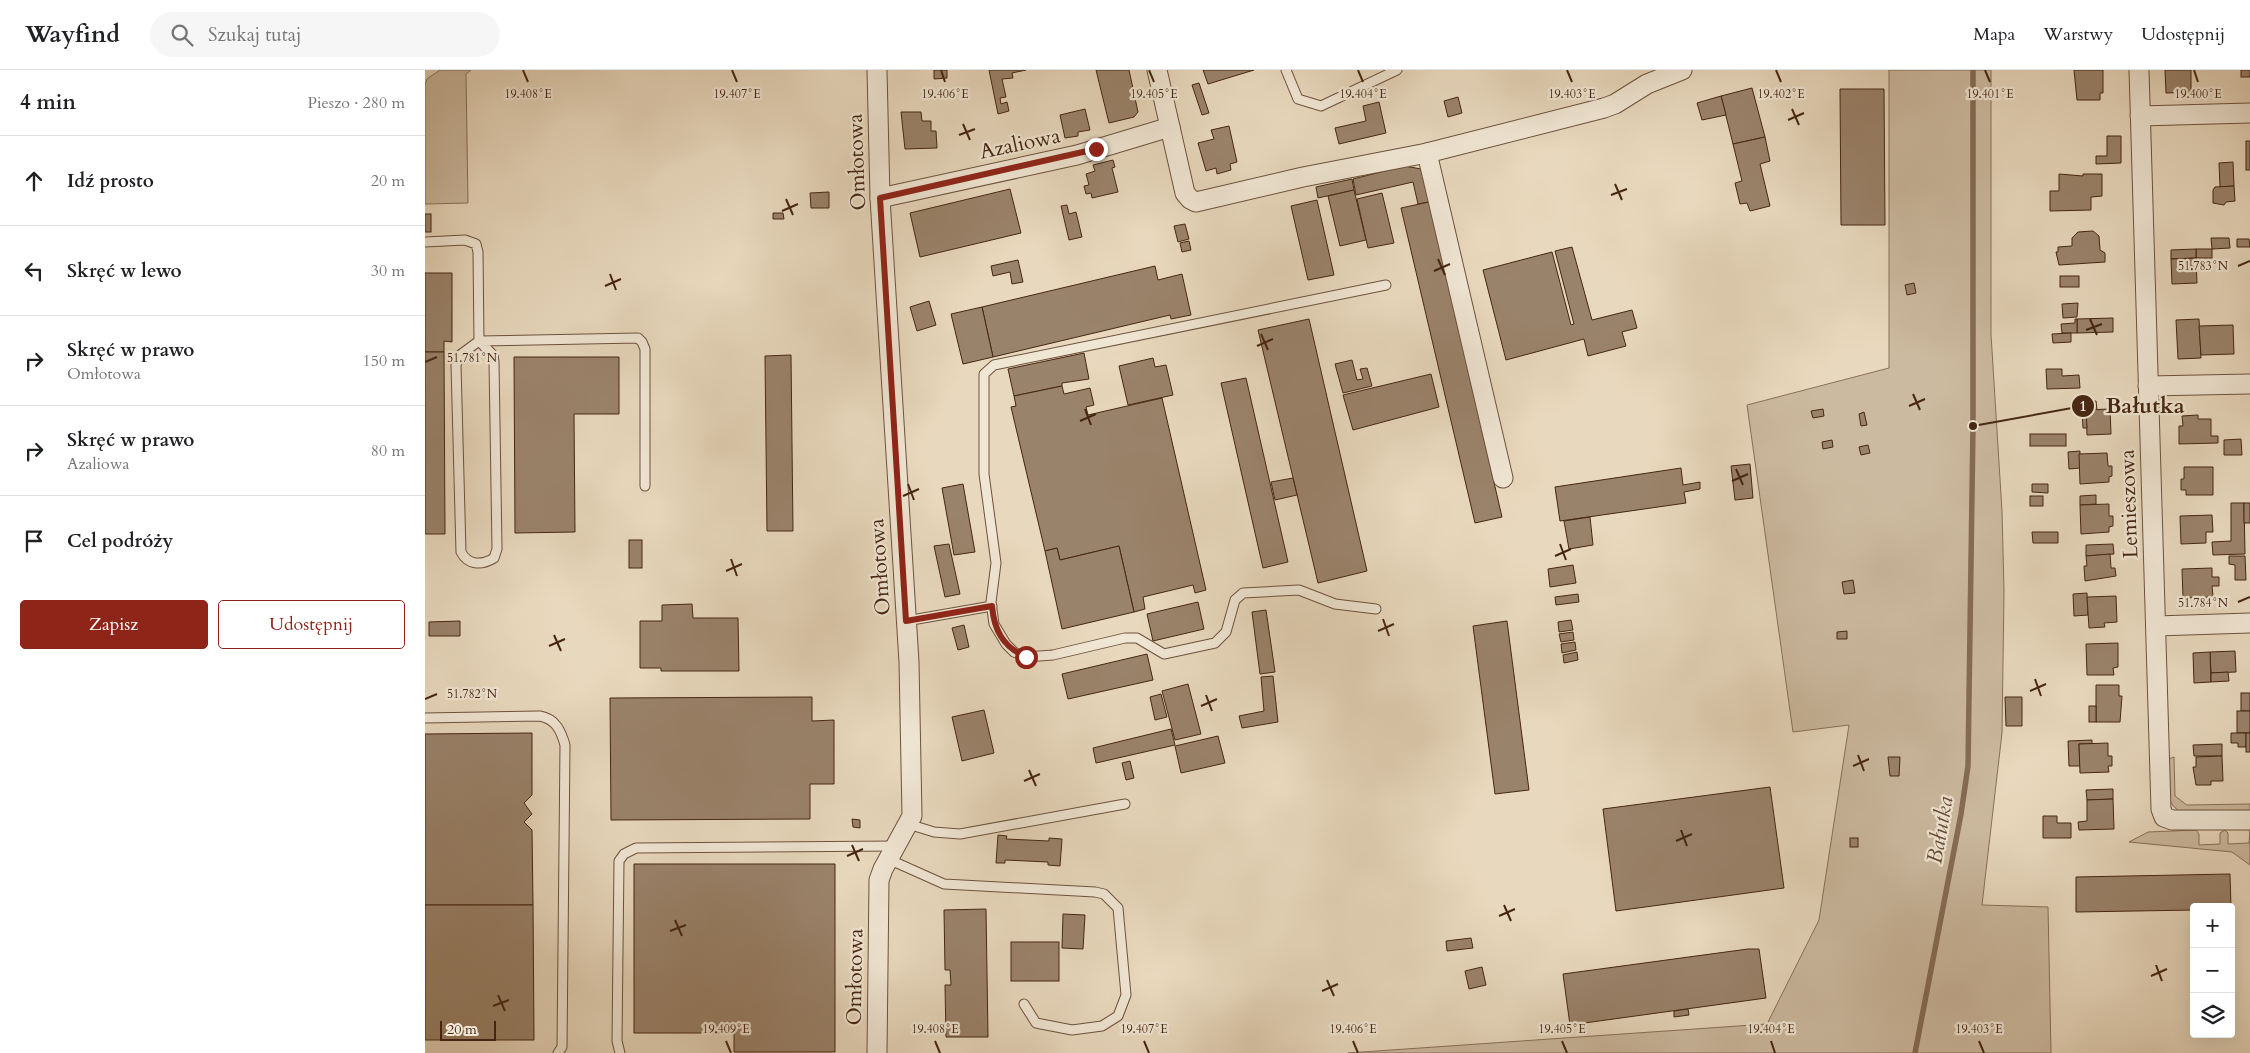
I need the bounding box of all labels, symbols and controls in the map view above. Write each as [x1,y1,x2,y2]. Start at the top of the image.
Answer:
search box [150,12,500,57]
text: Wayfind [25,18,120,51]
icon: search [168,21,196,49]
text: Szukaj tutaj [208,22,301,48]
text: Mapa [1973,22,2015,47]
text: Warstwy [2043,22,2113,47]
text: Udostępnij [2141,22,2225,47]
text: 19.408°E [504,86,552,102]
text: 19.407°E [713,86,761,102]
text: 19.406°E [921,86,969,102]
text: 19.405°E [1130,86,1178,102]
text: 19.404°E [1339,86,1387,102]
text: 19.403°E [1548,86,1596,102]
text: 19.402°E [1757,86,1805,102]
text: 19.401°E [1966,86,2014,102]
text: 19.400°E [2174,86,2222,102]
text: 4 min [20,88,76,117]
text: Pieszo · 280 m [308,92,405,114]
street label: Omłotowa [841,113,873,211]
street label: Azaliowa [977,121,1063,167]
route end [1085,138,1108,161]
icon: ahead [20,167,48,195]
text: Idź prosto [67,168,154,194]
text: 20 m [371,170,405,192]
icon: left [20,257,48,285]
text: Skręć w lewo [67,258,182,284]
text: 51.783°N [2178,258,2229,274]
text: 30 m [371,260,405,282]
text: Skręć w prawo [67,337,194,363]
icon: right [20,347,48,375]
text: 150 m [363,350,405,372]
text: 51.781°N [447,350,498,366]
text: Omłotowa [67,363,141,385]
callout: Bałutka [2070,387,2194,424]
text: Bałutka [2105,391,2185,421]
text: 1 [2079,396,2087,416]
text: Skręć w prawo [67,427,194,453]
icon: right [20,437,48,465]
text: 80 m [371,440,405,462]
street label: Lemieszowa [2113,449,2145,559]
text: Azaliowa [67,453,129,475]
street label: Omłotowa [862,518,898,616]
icon: arrive [20,527,48,555]
text: Cel podróży [67,528,173,554]
text: 51.784°N [2178,595,2229,611]
button: Zapisz [20,600,208,649]
button: Udostępnij [218,600,405,649]
route start [1015,646,1038,669]
text: 51.782°N [447,686,498,702]
water label: Bałutka [1919,794,1961,866]
map controls [2190,903,2235,1038]
button: + [2190,903,2235,948]
street label: Omłotowa [840,928,870,1026]
button: − [2190,948,2235,993]
button: layers [2190,993,2235,1038]
scale bar [440,1018,496,1041]
text: 20 m [447,1020,477,1039]
text: 19.409°E [702,1021,750,1037]
text: 19.408°E [911,1021,959,1037]
text: 19.407°E [1120,1021,1168,1037]
text: 19.406°E [1329,1021,1377,1037]
text: 19.405°E [1538,1021,1586,1037]
text: 19.404°E [1747,1021,1795,1037]
text: 19.403°E [1955,1021,2003,1037]

